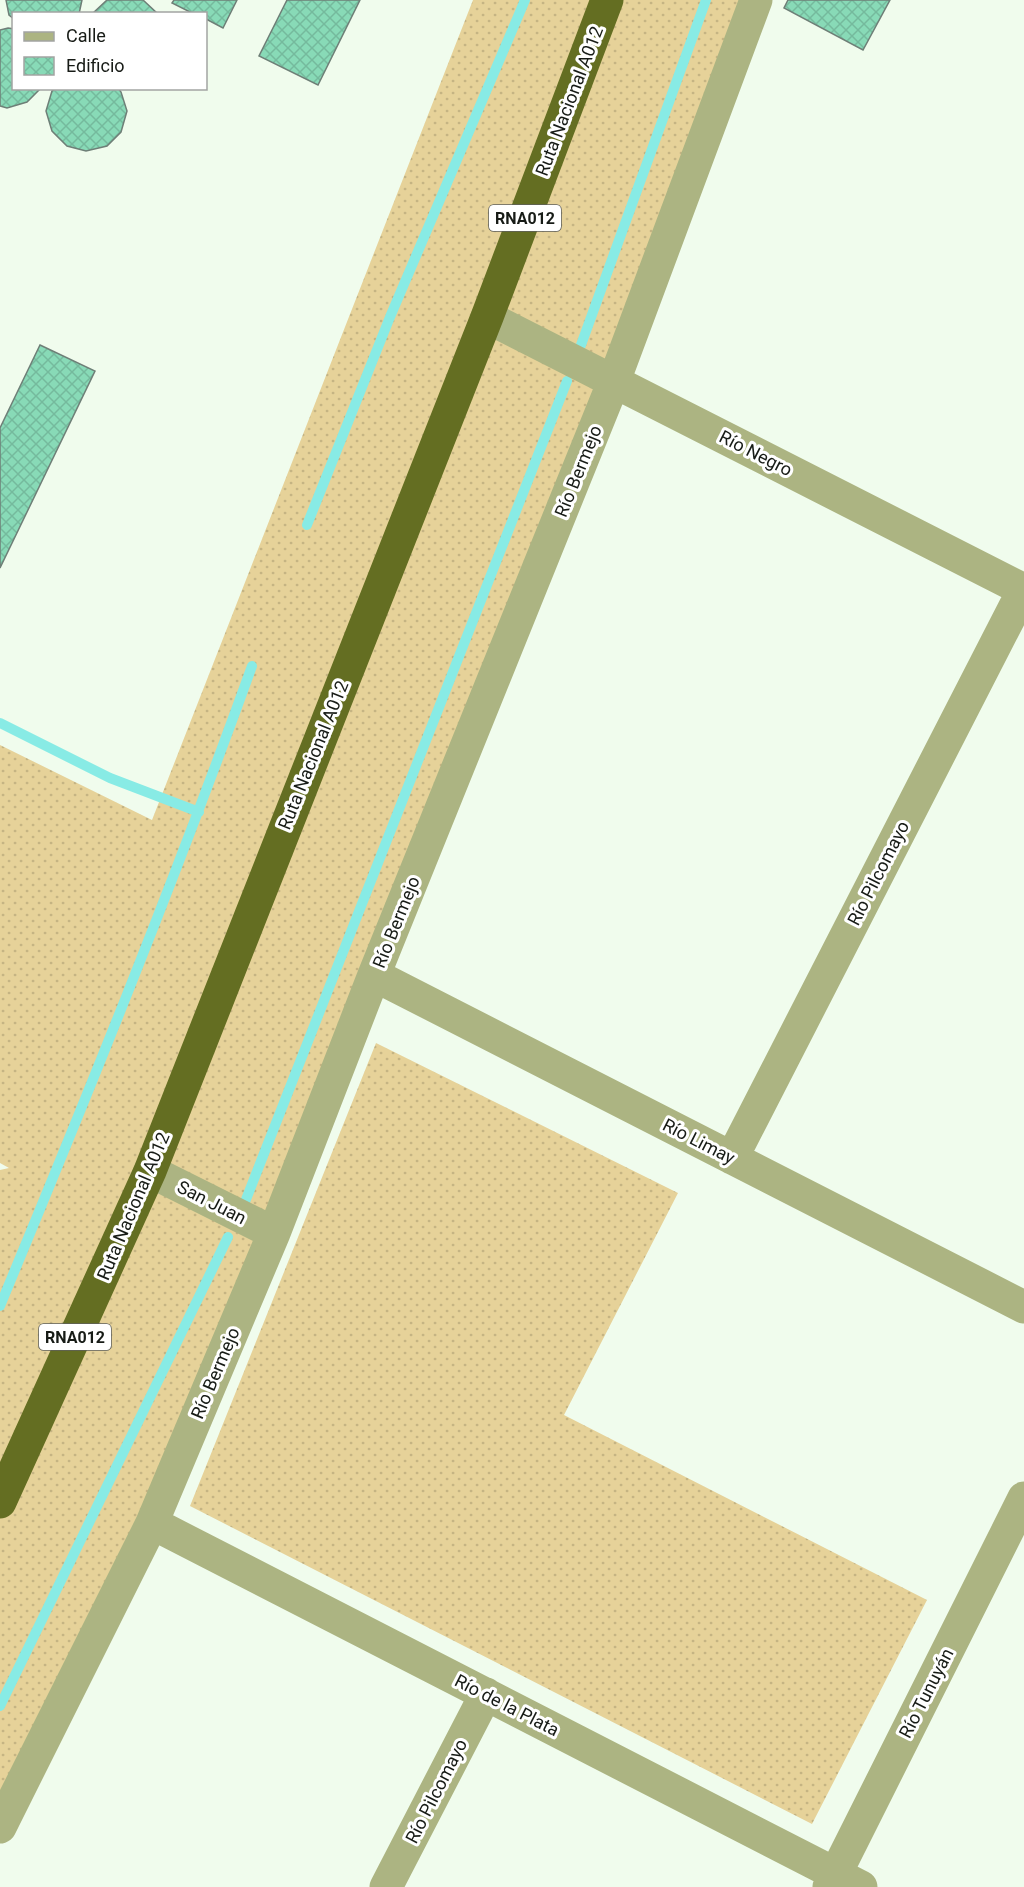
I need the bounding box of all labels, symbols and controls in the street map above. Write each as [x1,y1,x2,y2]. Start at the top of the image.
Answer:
legend [12,12,207,90]
street label: Ruta Nacional A012 [531,23,607,179]
text: Calle [66,25,106,46]
text: Edificio [66,55,125,76]
road number: RNA012 [489,205,561,231]
street label: Río Bermejo [550,422,606,520]
street label: Río Negro [716,426,796,480]
street label: Ruta Nacional A012 [274,678,352,832]
street label: Río Pilcomayo [843,817,913,929]
street label: Río Bermejo [368,873,424,971]
street label: Río Limay [659,1114,739,1168]
street label: Ruta Nacional A012 [92,1129,174,1283]
street label: San Juan [174,1176,250,1228]
road number: RNA012 [39,1324,111,1350]
street label: Río Bermejo [186,1324,244,1422]
street label: Río Tunuyán [894,1645,958,1741]
street label: Río de la Plata [451,1670,563,1740]
street label: Río Pilcomayo [401,1735,471,1847]

